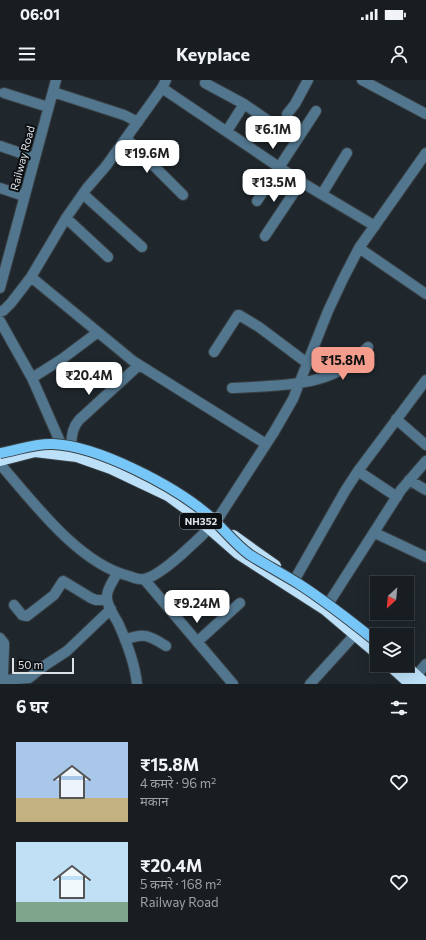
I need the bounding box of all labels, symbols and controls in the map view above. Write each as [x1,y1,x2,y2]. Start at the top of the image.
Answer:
text: 06:01 [20,5,60,23]
icon: menu [16,43,38,65]
text: Keyplace [176,43,250,65]
icon: person [388,43,410,65]
pin: ₹6.1M [245,116,301,150]
text: ₹6.1M [255,121,291,137]
street label: Railway Road [7,124,37,192]
pin: ₹19.6M [114,140,180,174]
text: ₹19.6M [124,145,170,161]
pin: ₹13.5M [241,169,307,203]
text: ₹13.5M [252,174,296,190]
pin: ₹15.8M [310,347,376,381]
text: ₹15.8M [320,352,366,368]
pin: ₹20.4M [56,362,122,396]
text: ₹20.4M [65,367,113,383]
road number: NH352 [180,513,222,529]
north arrow [370,576,414,620]
map controls [370,576,414,672]
pin: ₹9.24M [164,590,230,624]
text: ₹9.24M [173,595,221,611]
button: layers [370,628,414,672]
scale bar [12,656,74,675]
text: 50 m [18,658,43,671]
text: 6 घर [16,696,48,717]
icon: filters [388,697,410,719]
text: ₹15.8M [140,754,199,775]
icon: home [48,758,96,806]
icon: heart [388,771,410,793]
text: 4 कमरे · 96 m² [140,775,216,791]
text: मकान [140,793,168,809]
text: ₹20.4M [140,855,202,876]
icon: home [48,858,96,906]
icon: heart [388,871,410,893]
text: 5 कमरे · 168 m² [140,876,221,892]
text: Railway Road [140,894,219,910]

